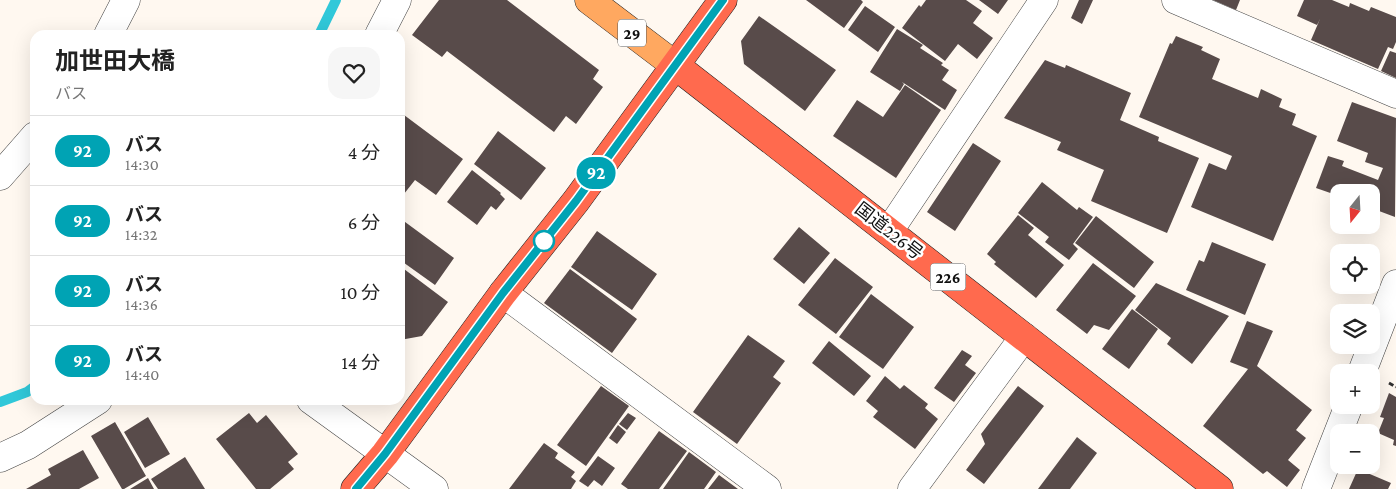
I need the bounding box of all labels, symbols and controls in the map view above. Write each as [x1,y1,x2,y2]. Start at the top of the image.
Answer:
road number: 29 [618,19,646,46]
text: 加世田大橋 [55,47,175,74]
button: heart [328,47,380,99]
text: バス [55,85,87,102]
text: バス [125,134,163,155]
text: 92 [73,141,92,161]
text: 4 分 [348,142,380,163]
text: 14:30 [125,156,159,173]
line badge: 92 [574,157,618,189]
text: 92 [587,163,605,183]
north arrow [1330,184,1380,234]
map controls [1330,184,1380,474]
street label: 国道226号 [851,198,927,264]
text: バス [125,204,163,225]
text: 92 [73,211,92,231]
text: 6 分 [348,212,380,233]
text: 14:32 [125,226,157,243]
unlabelled marker [533,230,555,252]
button: locate [1330,244,1380,294]
road number: 226 [930,264,966,290]
text: バス [125,274,163,295]
text: 92 [73,281,92,301]
text: 10 分 [340,282,380,303]
text: 14:36 [125,296,158,313]
button: layers [1330,304,1380,354]
text: バス [125,344,163,365]
text: 92 [73,351,92,371]
text: 14 分 [341,352,380,373]
button: + [1330,364,1380,414]
text: 14:40 [125,366,159,383]
button: − [1330,424,1380,474]

